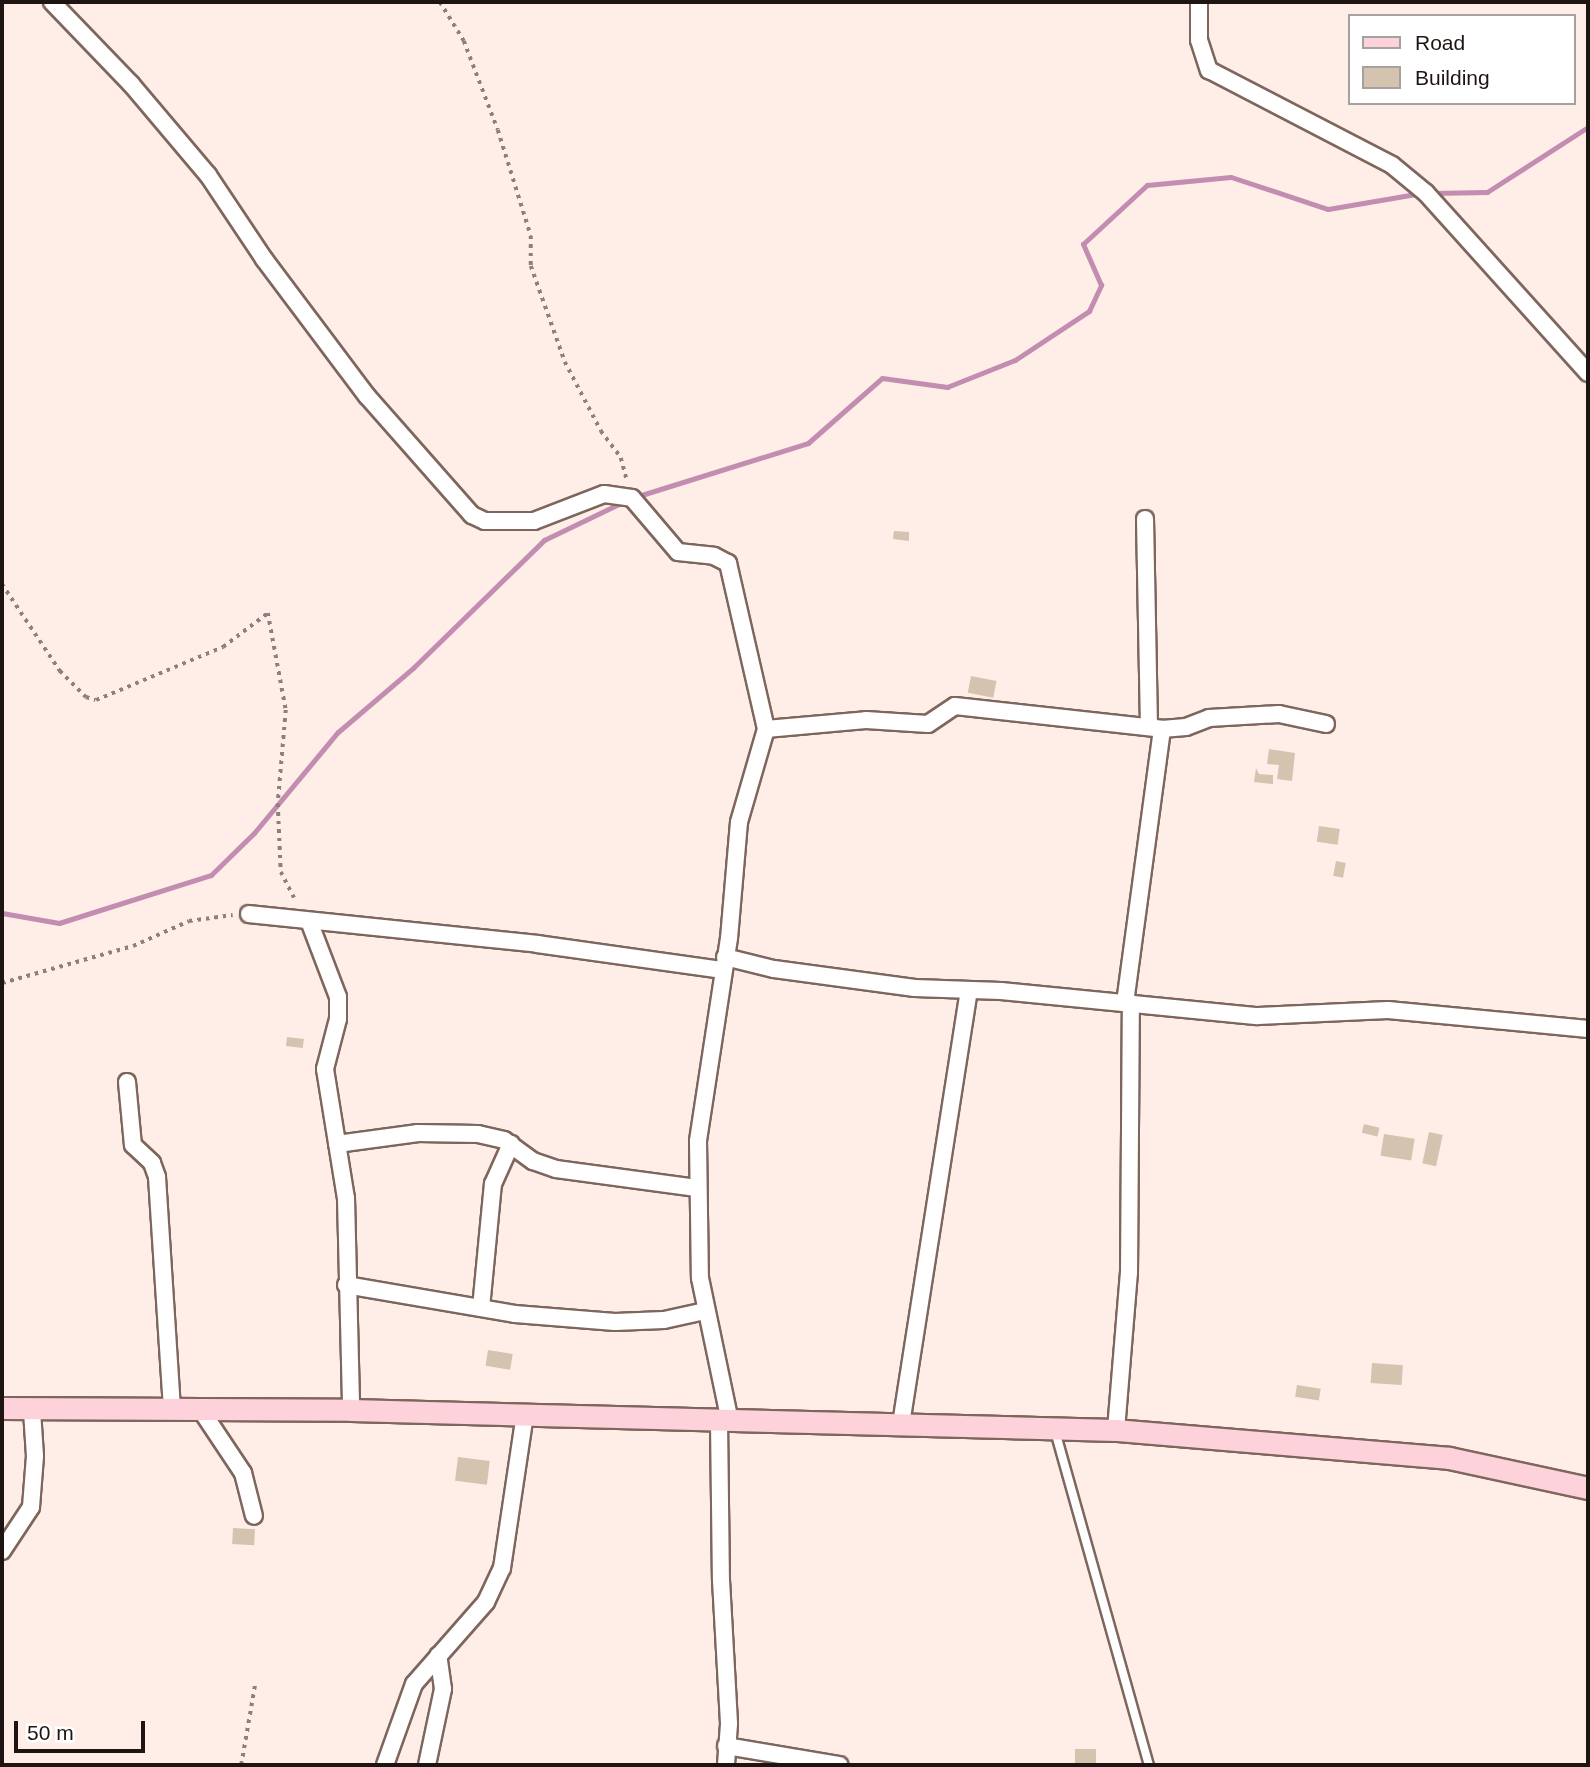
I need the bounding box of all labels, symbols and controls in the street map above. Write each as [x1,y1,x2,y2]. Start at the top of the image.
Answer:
legend [1348,14,1576,105]
text: Road [1415,31,1465,54]
text: Building [1415,66,1490,89]
scale bar [18,1708,149,1752]
text: 50 m [27,1721,74,1744]

